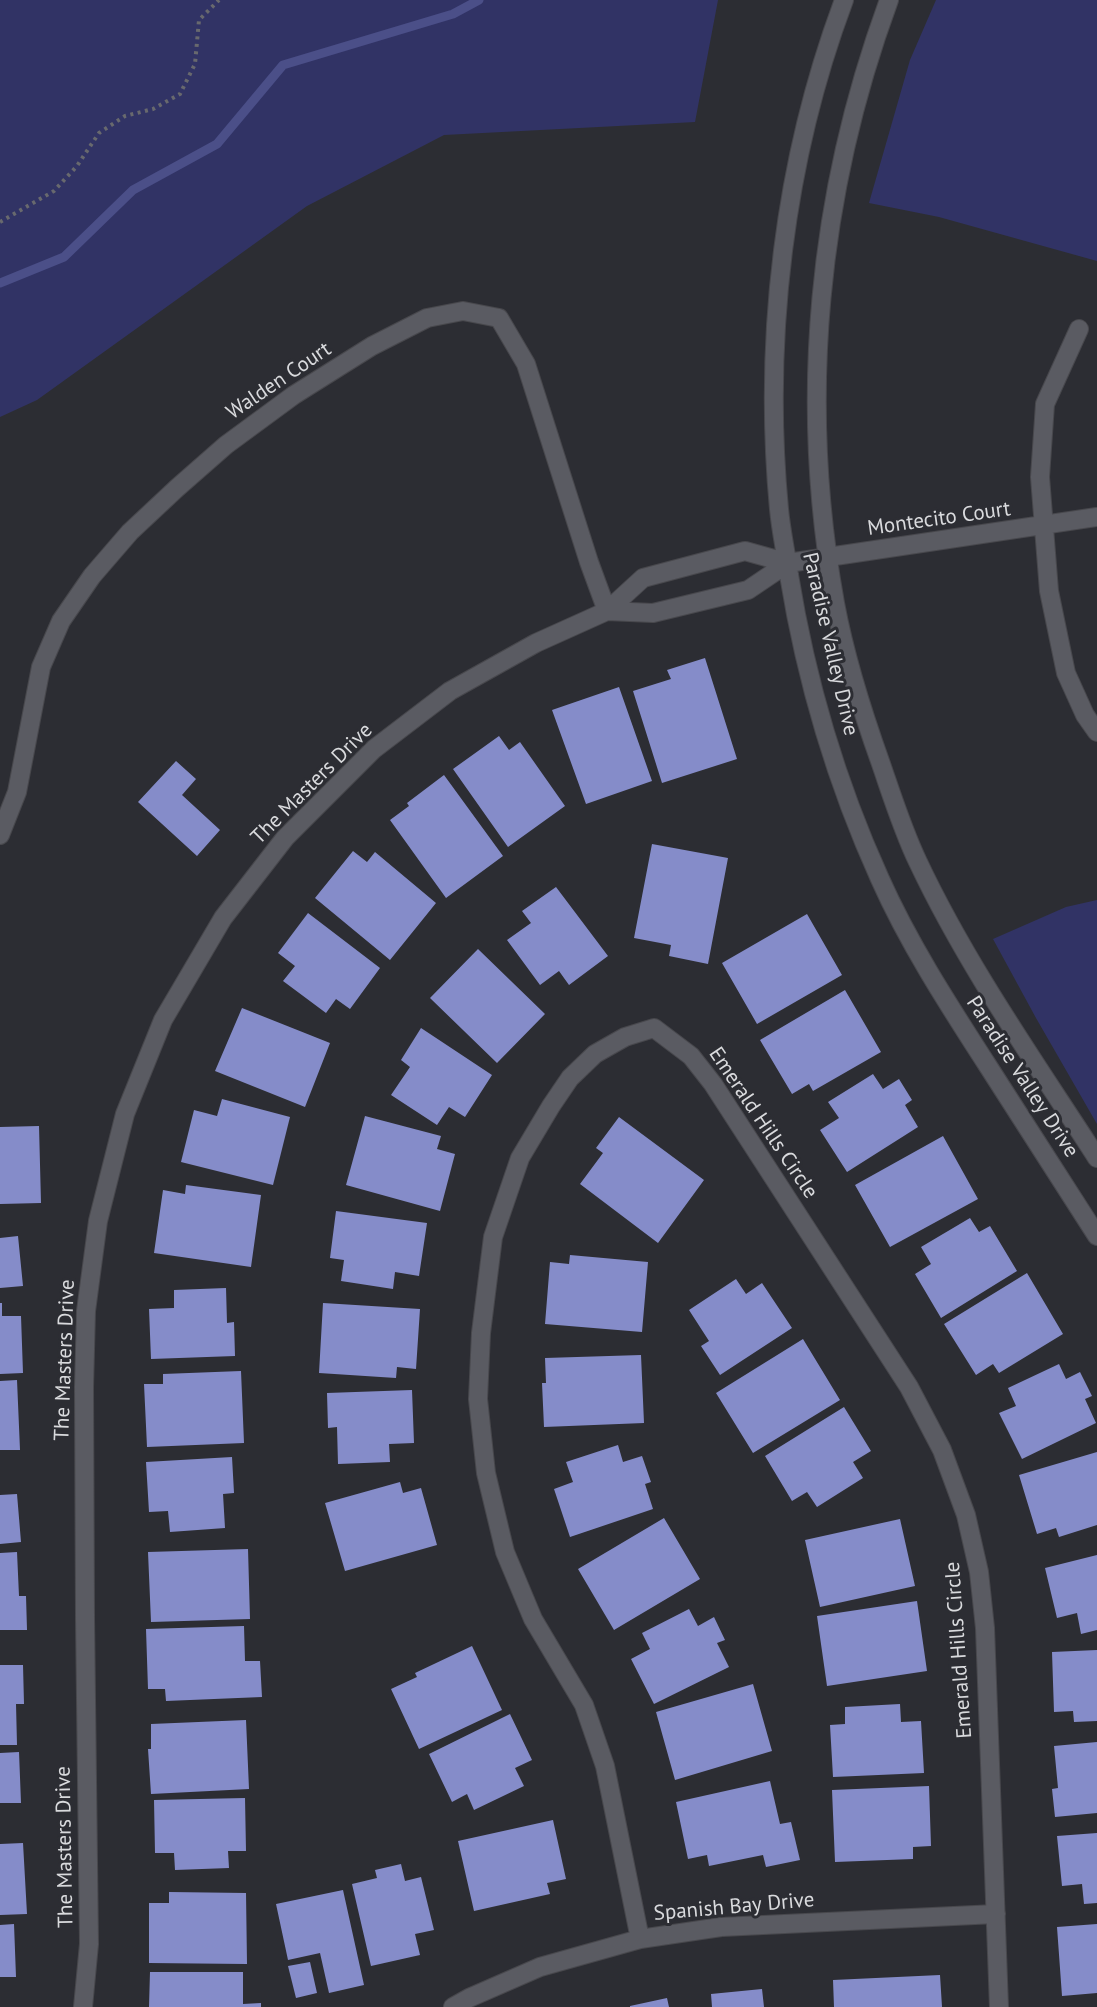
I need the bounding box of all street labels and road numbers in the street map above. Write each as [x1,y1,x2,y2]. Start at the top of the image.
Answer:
street label: Walden Court [222,337,336,425]
street label: Montecito Court [866,496,1012,542]
street label: Paradise Valley Drive [797,550,863,738]
street label: The Masters Drive [246,718,378,850]
street label: Paradise Valley Drive [960,992,1084,1162]
street label: Emerald Hills Circle [703,1043,823,1203]
street label: The Masters Drive [50,1279,80,1441]
street label: Emerald Hills Circle [940,1561,978,1739]
street label: The Masters Drive [51,1766,79,1928]
street label: Spanish Bay Drive [653,1887,815,1927]

